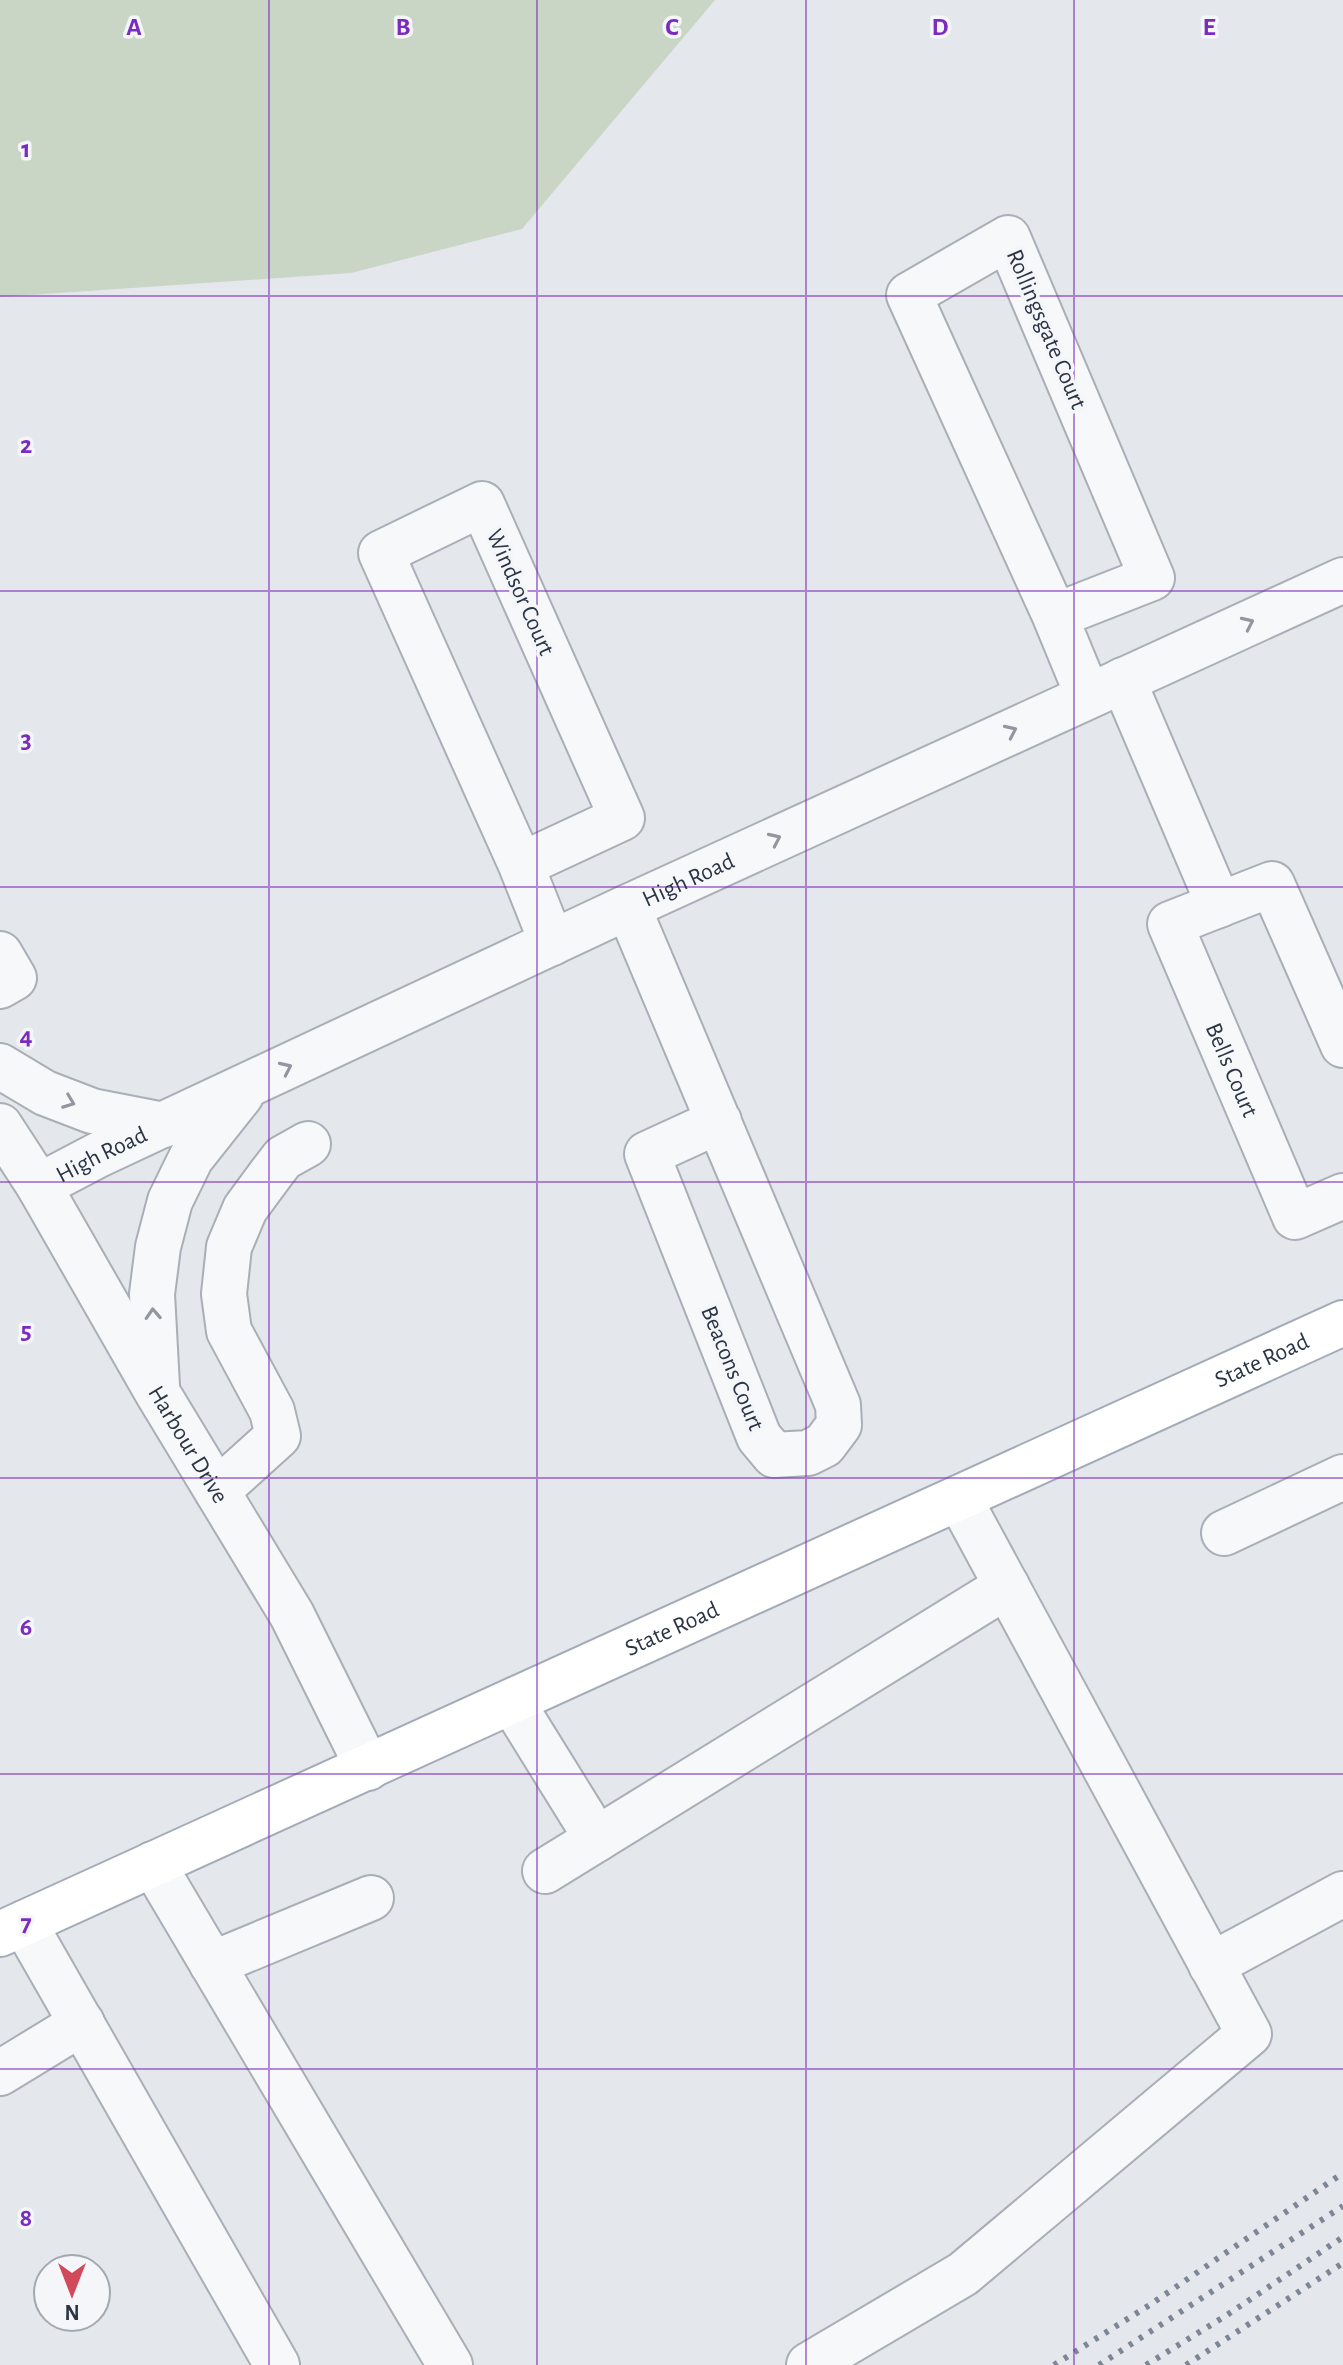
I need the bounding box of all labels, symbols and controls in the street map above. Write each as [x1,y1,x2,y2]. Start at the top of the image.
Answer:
text: A [126,14,142,40]
text: B [395,14,411,40]
text: C [665,14,679,40]
text: D [931,14,949,40]
text: E [1202,14,1216,40]
text: 1 [21,136,31,162]
street label: Rollingsgate Court [1002,246,1091,413]
text: 2 [20,432,32,458]
street label: Windsor Court [482,526,559,659]
one-way arrow [1239,617,1254,633]
one-way arrow [1003,725,1017,741]
text: 3 [20,727,32,753]
one-way arrow [767,833,781,849]
street label: High Road [639,849,738,912]
street label: Bells Court [1201,1020,1262,1121]
text: 4 [19,1023,33,1049]
one-way arrow [278,1062,292,1078]
one-way arrow [61,1092,75,1109]
street label: High Road [52,1123,151,1188]
street label: Beacons Court [696,1303,768,1434]
one-way arrow [145,1307,162,1320]
text: 5 [20,1318,32,1344]
street label: State Road [1211,1329,1313,1393]
street label: Harbour Drive [143,1382,232,1508]
street label: State Road [622,1598,723,1661]
text: 6 [20,1614,32,1640]
text: 7 [20,1910,32,1936]
text: 8 [20,2205,32,2231]
north arrow [32,2253,112,2333]
text: N [64,2301,80,2323]

